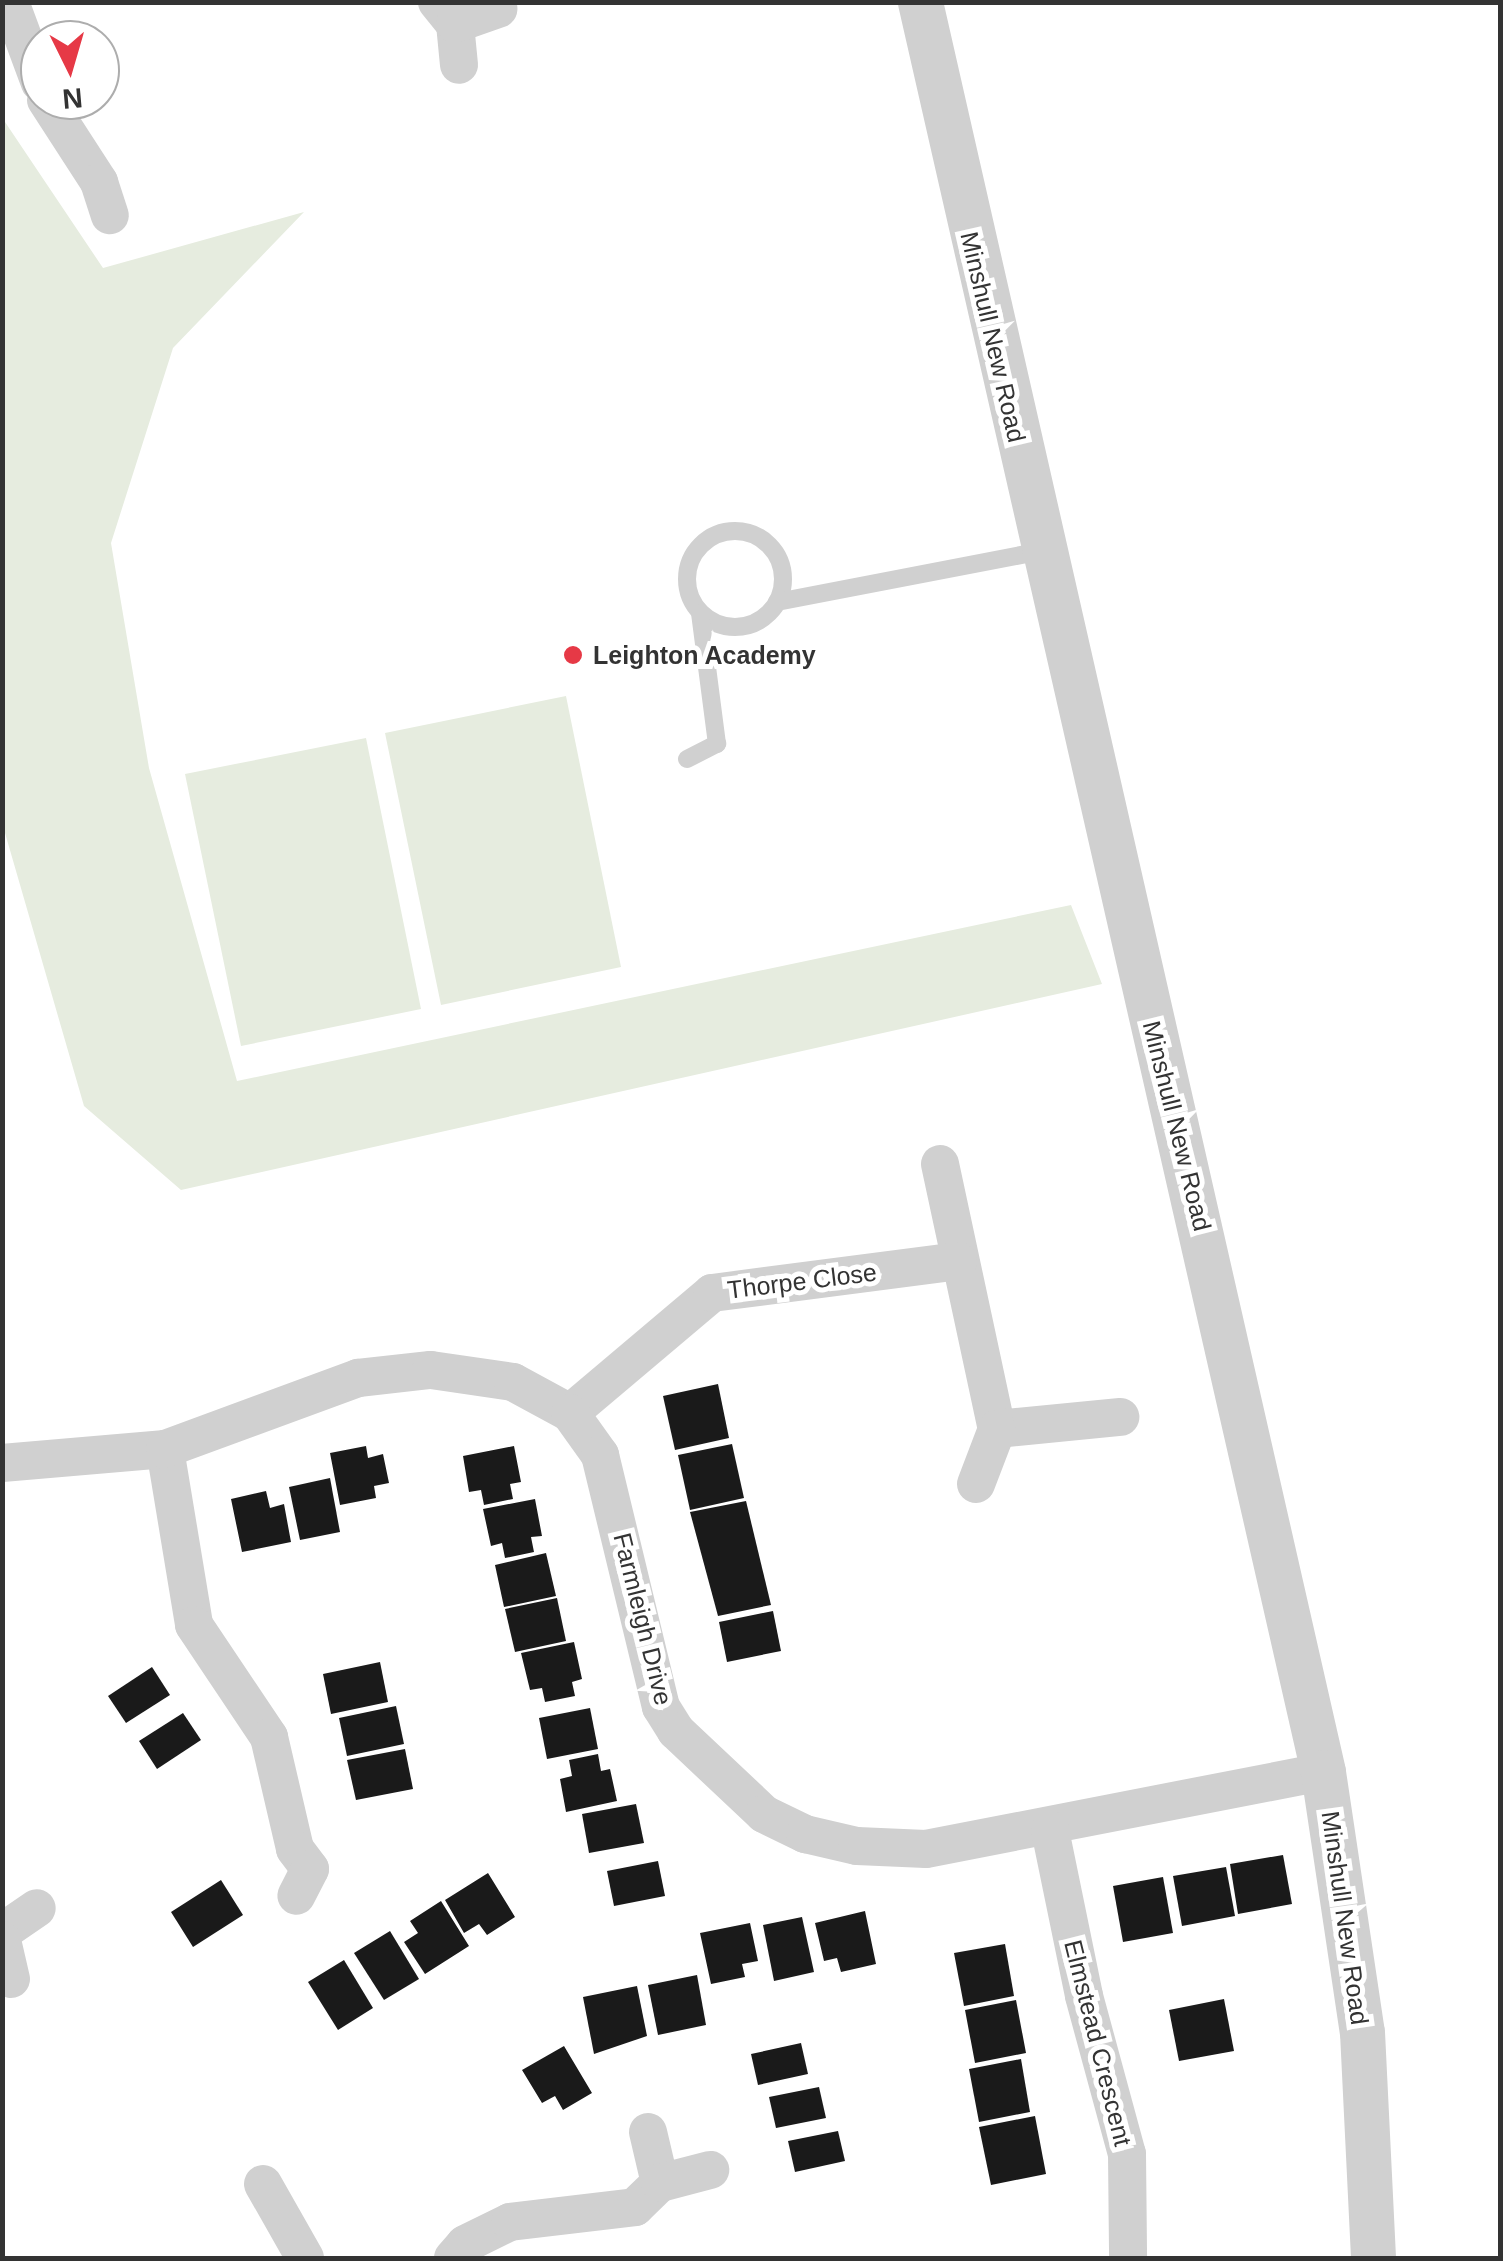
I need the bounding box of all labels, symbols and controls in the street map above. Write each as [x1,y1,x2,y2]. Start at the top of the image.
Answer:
north arrow [20,20,120,120]
text: N [61,82,84,115]
street label: Minshull New Road [954,229,1032,445]
place label: Leighton Academy [593,640,817,670]
marker: Leighton Academy [562,644,584,666]
street label: Minshull New Road [1136,1018,1218,1234]
street label: Thorpe Close [726,1257,878,1305]
street label: Farmleigh Drive [607,1530,679,1708]
street label: Minshull New Road [1315,1809,1375,2027]
street label: Elmstead Crescent [1058,1937,1138,2149]

